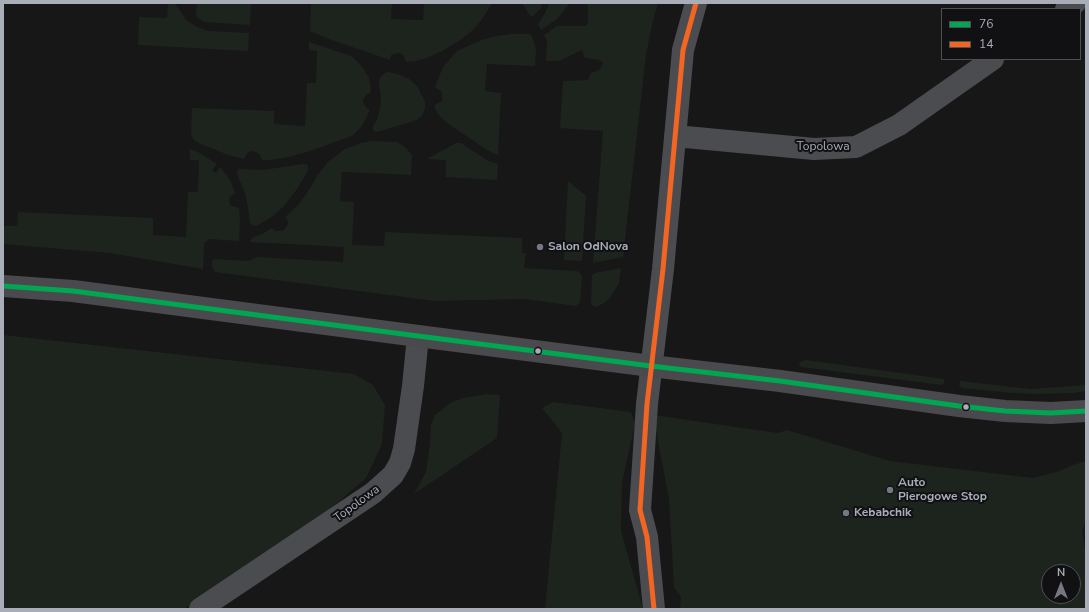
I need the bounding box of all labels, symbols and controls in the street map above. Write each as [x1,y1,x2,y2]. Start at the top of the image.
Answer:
legend [941,8,1081,60]
text: 76 [979,16,993,32]
text: 14 [979,36,993,52]
street label: Topolowa [796,140,850,154]
place label: Salon OdNova [548,240,628,254]
marker: Salon OdNova [535,242,545,252]
unlabelled marker [533,346,543,356]
unlabelled marker [961,402,971,412]
place label: Auto Pierogowe Stop [898,476,987,504]
street label: Topolowa [331,483,383,525]
marker: Auto Pierogowe Stop [885,485,895,495]
place label: Kebabchik [854,506,911,520]
marker: Kebabchik [841,508,851,518]
north arrow [1041,564,1081,604]
text: N [1057,565,1065,580]

